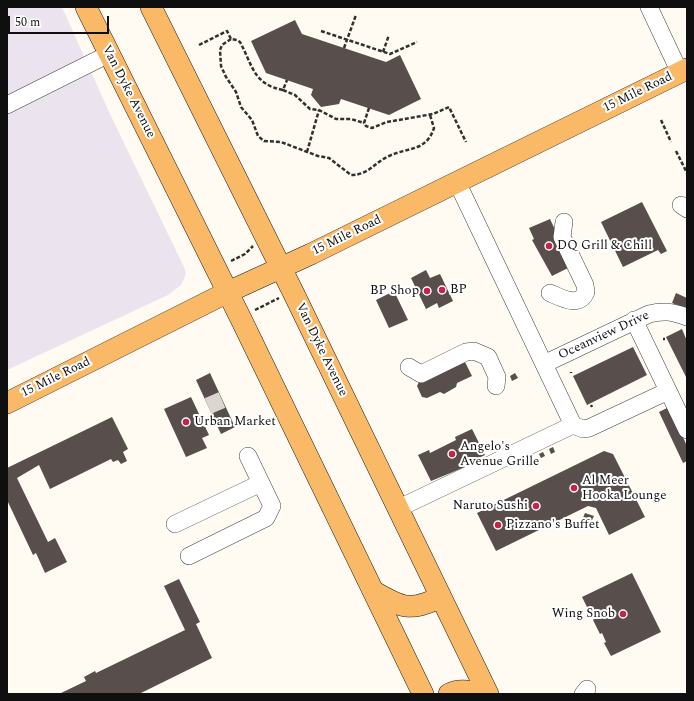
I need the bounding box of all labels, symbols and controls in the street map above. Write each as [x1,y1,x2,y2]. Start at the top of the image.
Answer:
scale bar [10,8,111,34]
text: 50 m [15,13,40,32]
street label: Van Dyke Avenue [98,43,158,141]
street label: 15 Mile Road [601,69,675,117]
street label: 15 Mile Road [310,212,384,260]
place label: DQ Grill & Chill [557,238,652,254]
marker: DQ Grill & Chill [544,241,554,251]
place label: BP [450,282,467,298]
place label: BP Shop [370,283,419,299]
marker: BP [437,285,447,295]
marker: BP Shop [422,286,432,296]
street label: Van Dyke Avenue [292,301,350,399]
street label: Oceanview Drive [556,308,652,364]
street label: 15 Mile Road [19,354,93,402]
place label: Urban Market [194,414,276,430]
marker: Urban Market [181,417,191,427]
place label: Angelo's Avenue Grille [460,439,539,470]
marker: Angelo's Avenue Grille [447,449,457,459]
place label: Al Meer Hooka Lounge [582,473,667,504]
marker: Al Meer Hooka Lounge [569,483,579,493]
place label: Naruto Sushi [453,498,528,514]
marker: Naruto Sushi [531,501,541,511]
place label: Pizzano's Buffet [506,517,600,533]
marker: Pizzano's Buffet [493,520,503,530]
place label: Wing Snob [552,606,615,622]
marker: Wing Snob [618,609,628,619]

